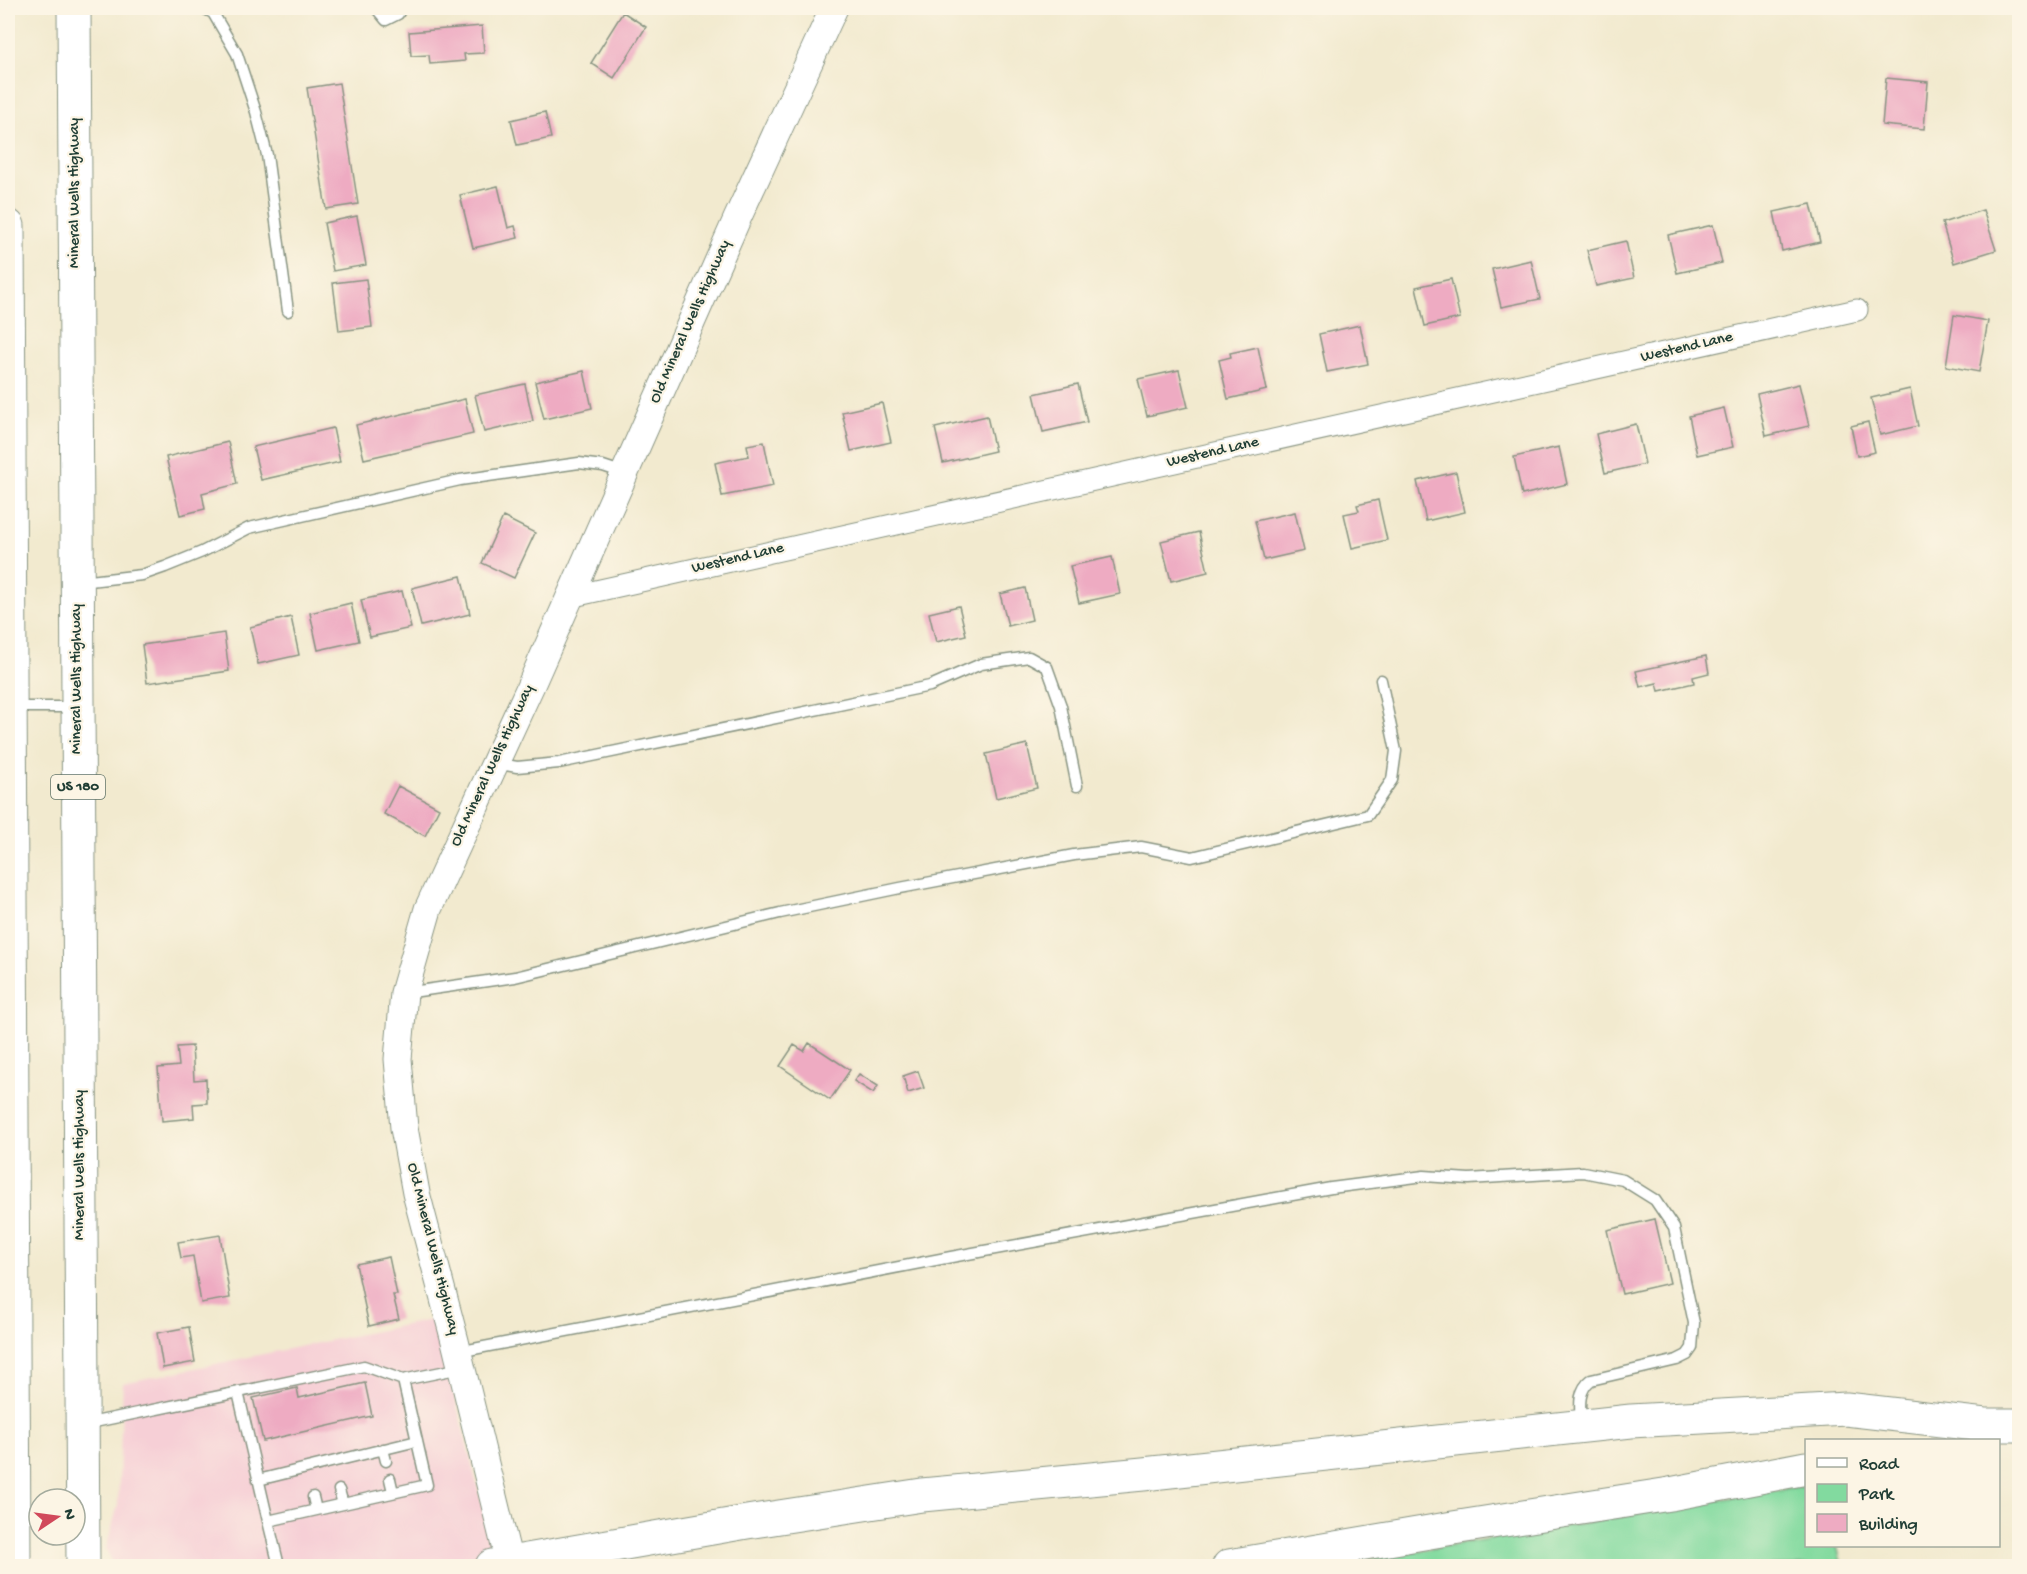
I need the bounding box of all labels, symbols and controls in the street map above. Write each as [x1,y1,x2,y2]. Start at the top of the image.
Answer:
street label: Mineral Wells Highway [66,118,85,268]
street label: Old Mineral Wells Highway [646,237,736,407]
street label: Westend Lane [1639,328,1736,368]
street label: Westend Lane [1165,433,1262,473]
street label: Westend Lane [690,539,787,579]
street label: Mineral Wells Highway [68,604,87,754]
street label: Old Mineral Wells Highway [447,682,539,850]
road number: US 180 [51,775,105,799]
street label: Mineral Wells Highway [71,1090,90,1240]
street label: Old Mineral Wells Highway [401,1161,463,1337]
legend [1805,1439,2000,1547]
text: Road [1859,1455,1900,1476]
text: Park [1858,1485,1895,1506]
north arrow [27,1487,87,1547]
text: N [58,1507,79,1522]
text: Building [1858,1515,1918,1536]

